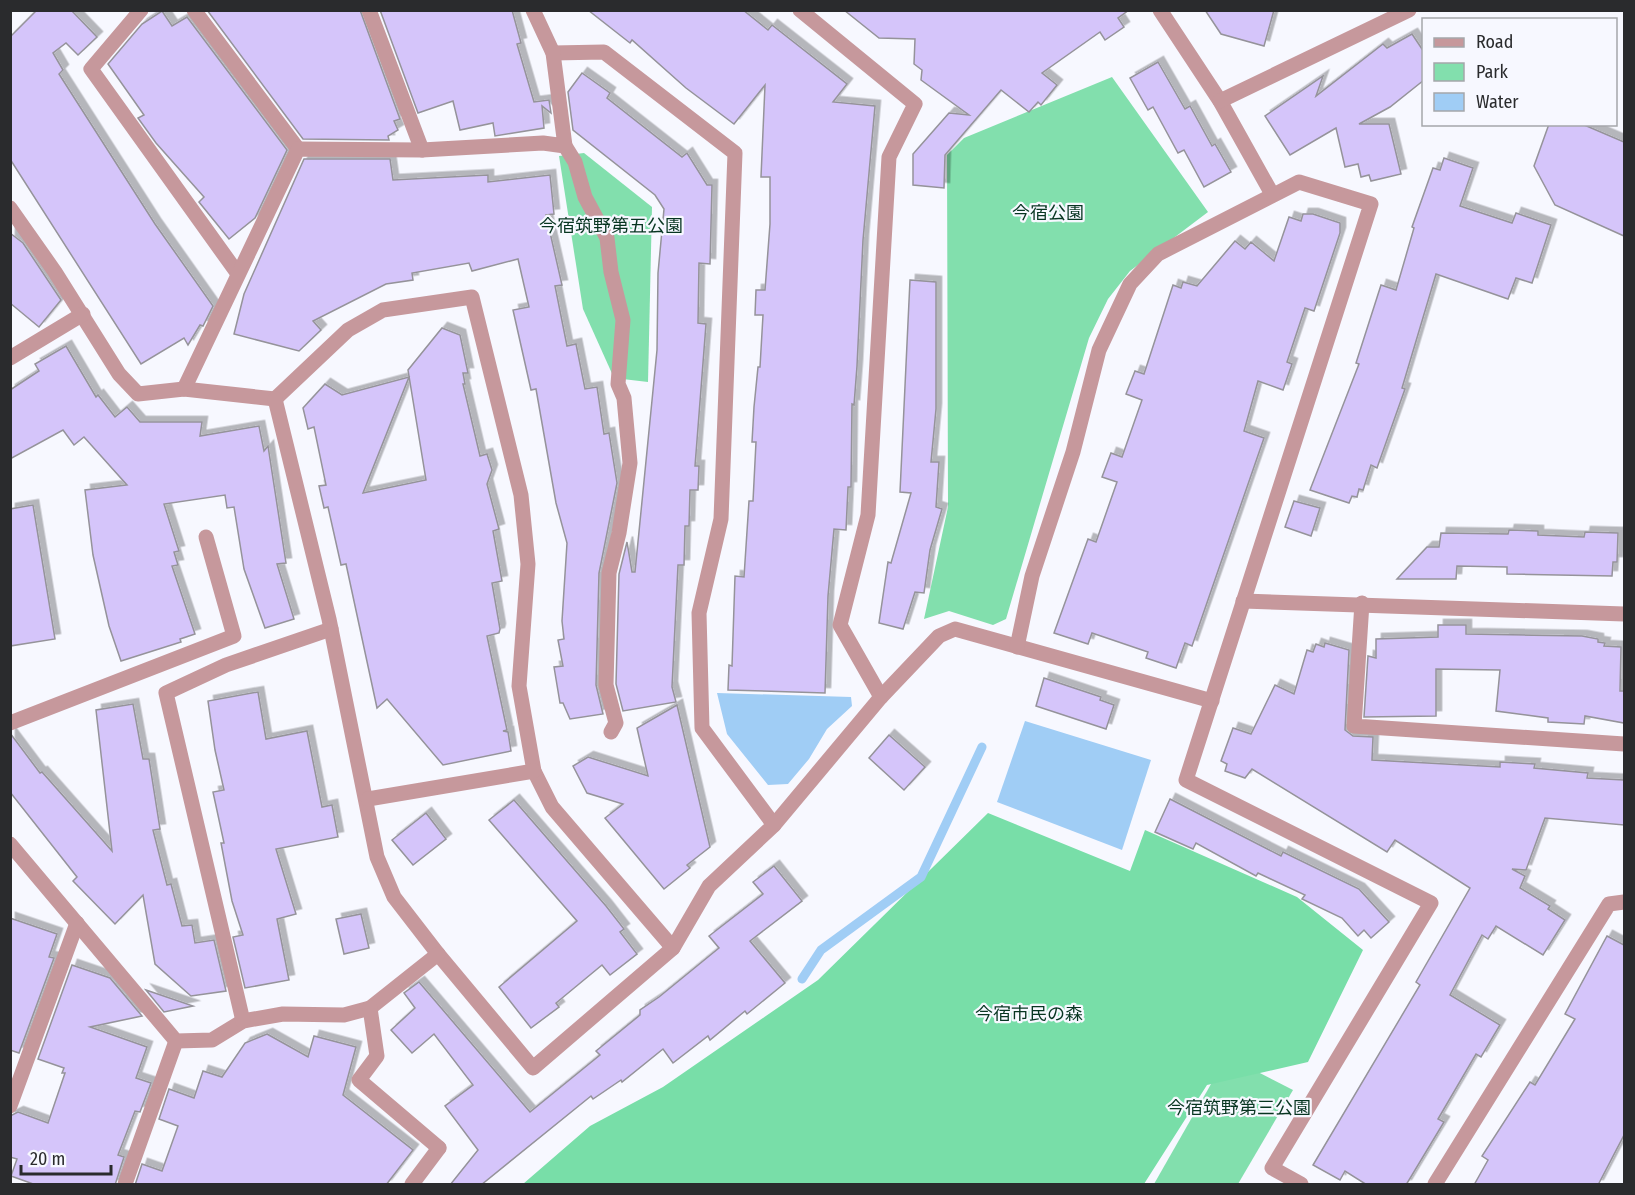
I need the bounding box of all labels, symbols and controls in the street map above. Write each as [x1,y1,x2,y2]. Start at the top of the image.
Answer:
legend [1422,18,1617,126]
text: Road [1476,31,1513,53]
text: Park [1476,61,1509,83]
text: Water [1476,91,1519,113]
park label: 今宿公園 [1012,202,1084,224]
park label: 今宿筑野第五公園 [539,215,683,237]
park label: 今宿市民の森 [975,1003,1083,1025]
park label: 今宿筑野第三公園 [1167,1097,1311,1119]
scale bar [21,1138,111,1176]
text: 20 m [30,1148,65,1170]

